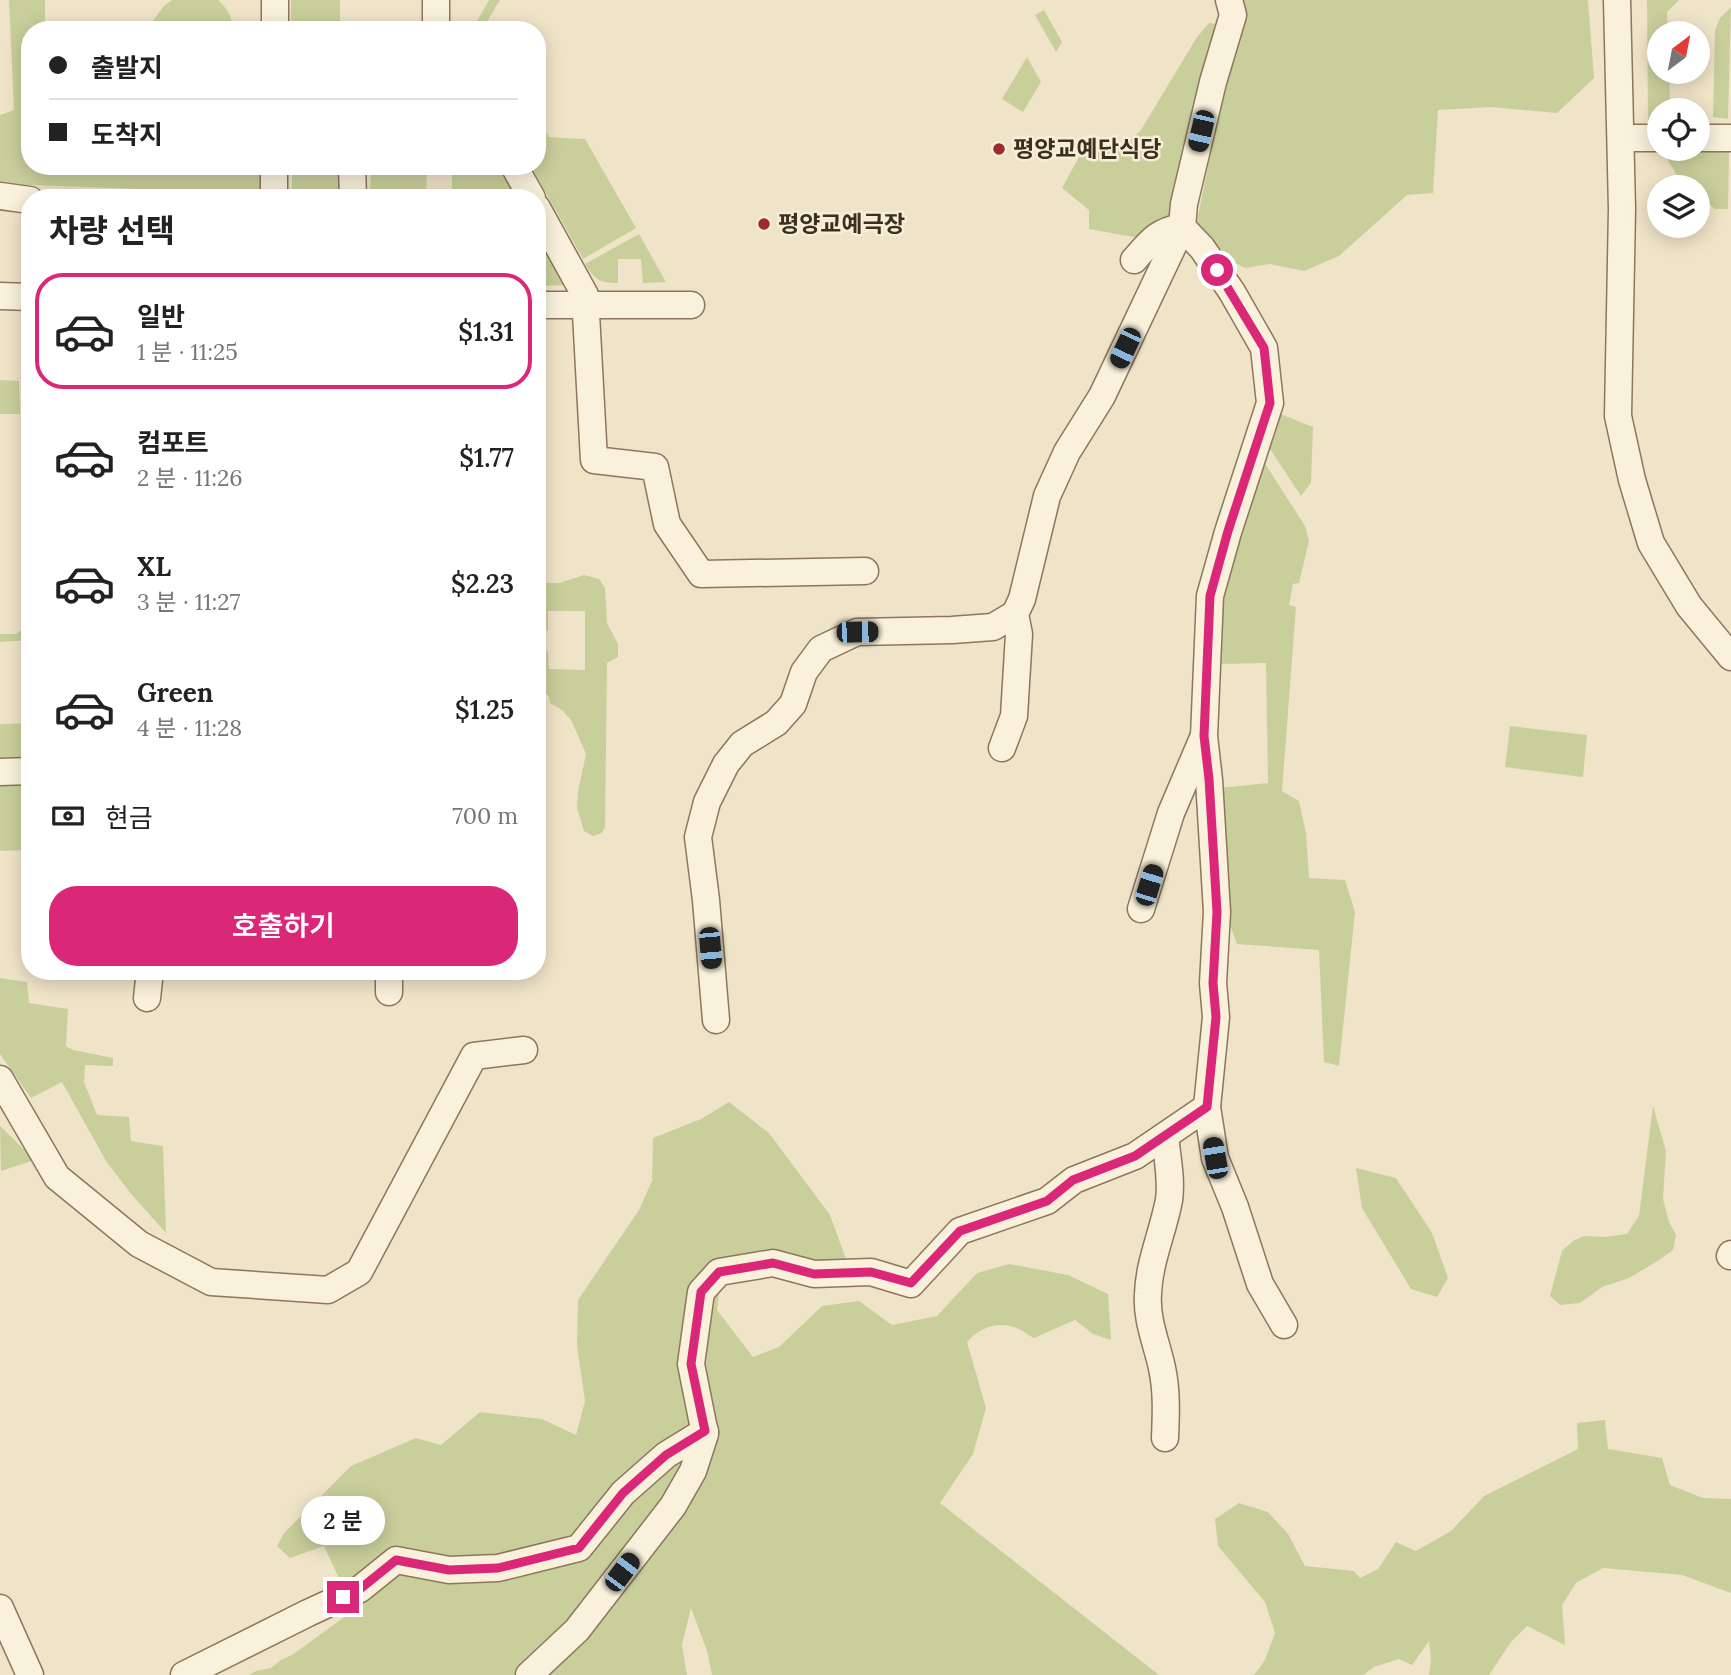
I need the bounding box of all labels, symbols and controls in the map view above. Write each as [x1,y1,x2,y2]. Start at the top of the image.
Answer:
north arrow [1647,21,1710,84]
map controls [1647,21,1710,238]
text: 출발지 [91,51,163,84]
button: locate [1647,98,1710,161]
car [1187,108,1216,154]
text: 도착지 [91,118,163,151]
place label: 평양교예단식당 [1013,134,1161,163]
marker: 평양교예단식당 [991,141,1007,157]
button: layers [1647,175,1710,238]
place label: 평양교예극장 [778,209,905,238]
text: 차량 선택 [49,210,175,251]
marker: 평양교예극장 [756,216,772,232]
route start [1201,254,1233,286]
icon: car [53,300,116,363]
text: 일반 [137,300,185,333]
text: $1.31 [458,315,514,348]
car [1107,325,1144,371]
text: 1 분 · 11:25 [137,337,238,366]
icon: car [53,426,116,489]
text: 컴포트 [137,426,209,459]
text: $1.77 [459,441,514,474]
text: 2 분 · 11:26 [137,463,243,492]
text: XL [137,550,171,583]
icon: car [53,552,116,615]
text: $2.23 [451,567,514,600]
text: 3 분 · 11:27 [137,587,240,616]
car [836,621,879,643]
text: Green [137,676,213,709]
icon: car [53,678,116,741]
text: $1.25 [455,693,514,726]
text: 4 분 · 11:28 [137,713,242,742]
icon: cash [49,797,87,835]
text: 현금 [105,801,153,834]
text: 700 m [452,801,518,830]
car [1133,862,1166,908]
button: 호출하기 [49,886,518,966]
car [698,926,723,970]
car [1202,1135,1229,1181]
callout: 2 분 [301,1496,385,1544]
text: 2 분 [323,1506,363,1535]
car [601,1549,644,1595]
route end [327,1581,359,1613]

